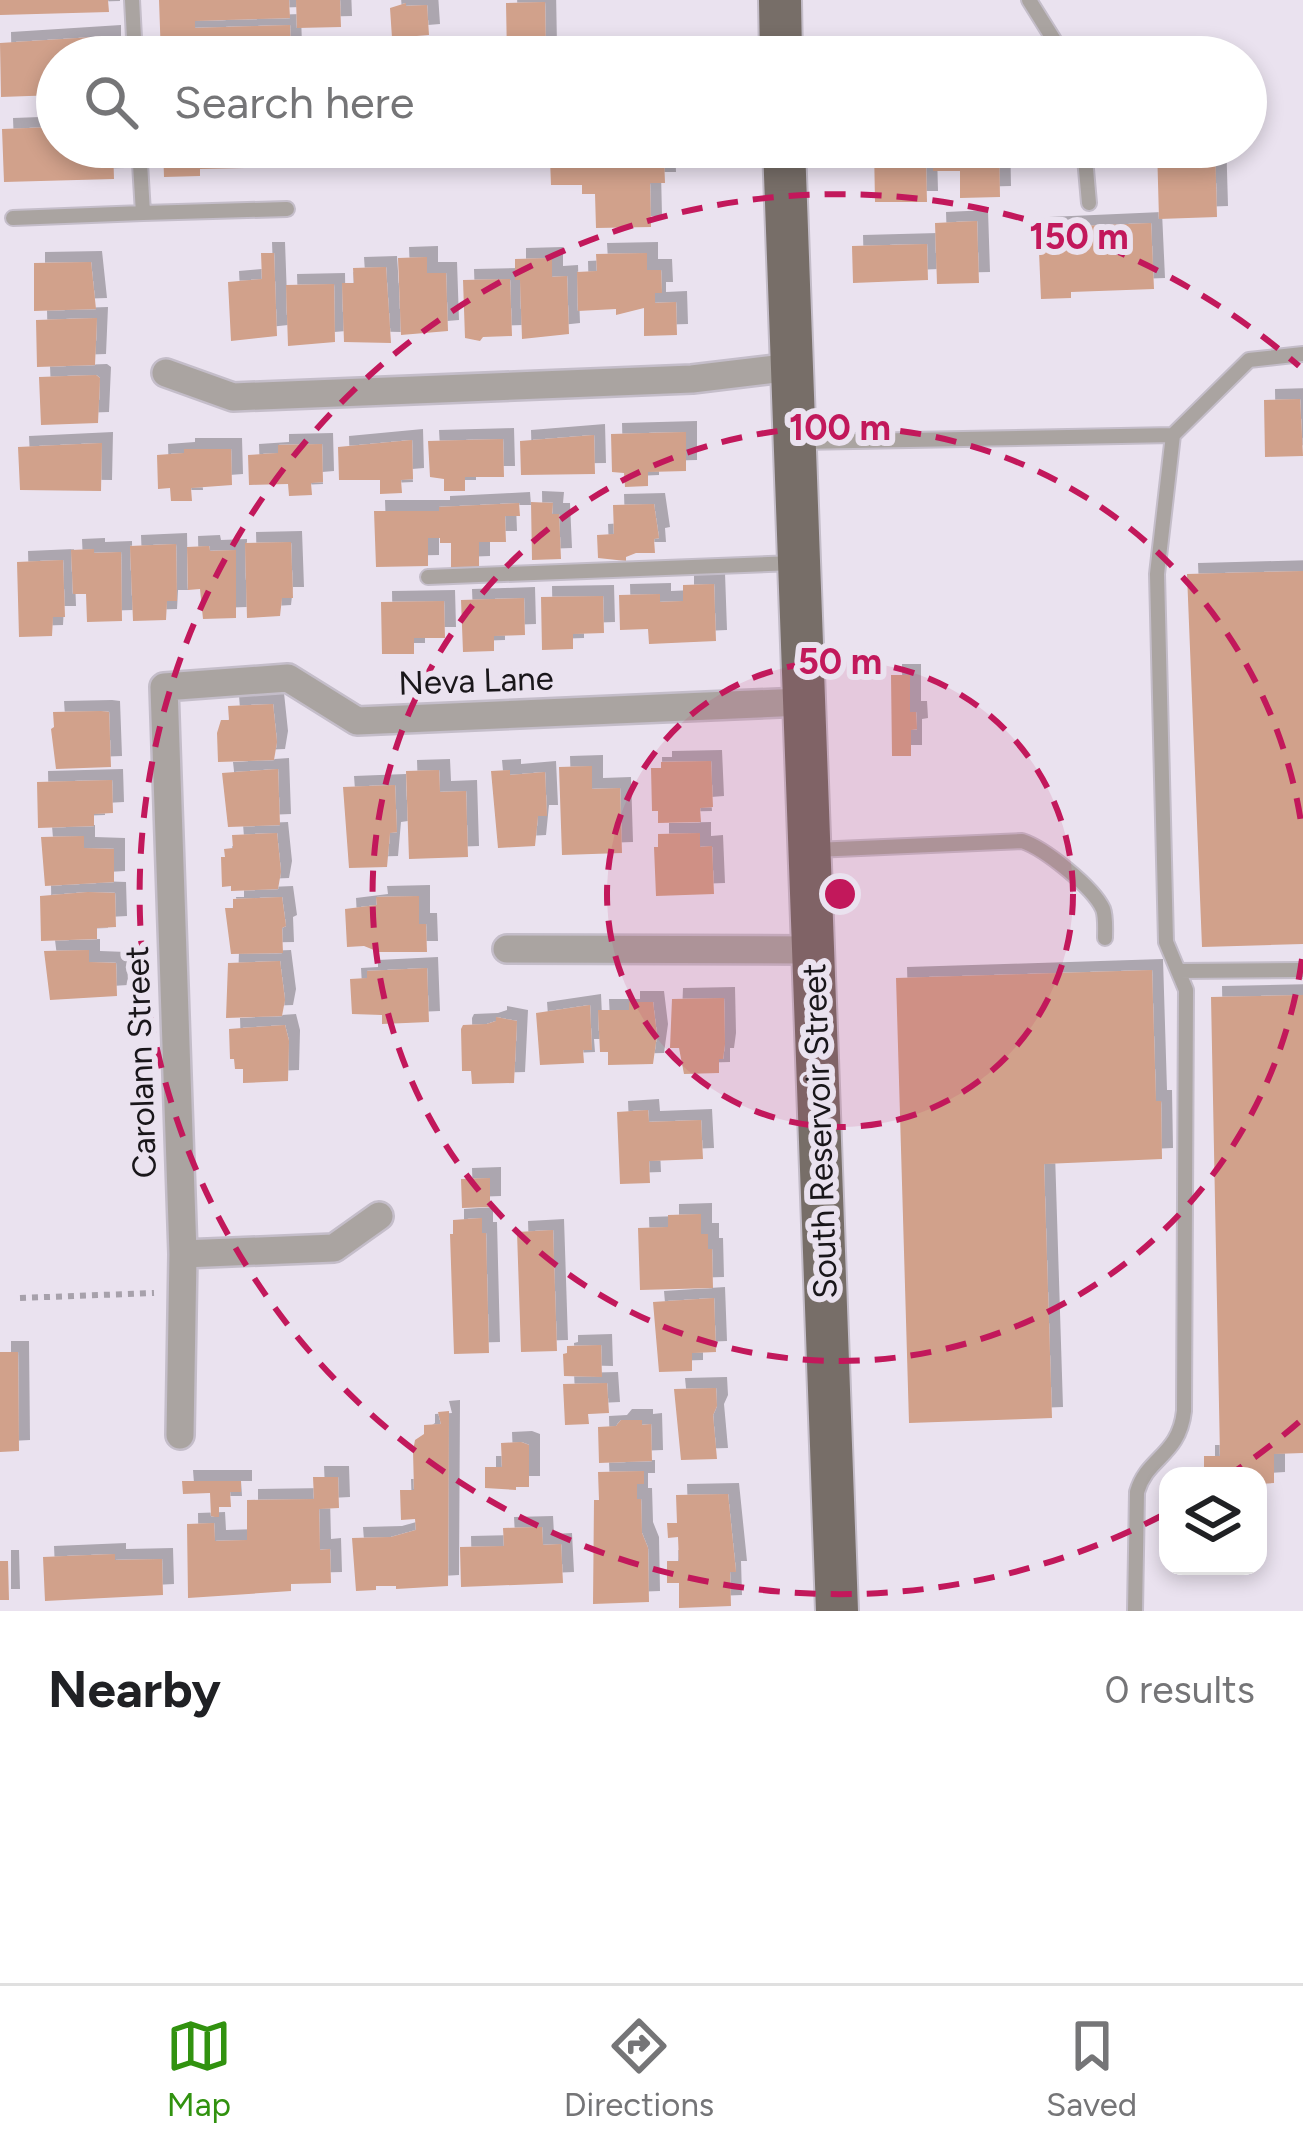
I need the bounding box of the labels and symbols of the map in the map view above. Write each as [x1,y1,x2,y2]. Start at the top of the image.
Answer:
text: 150 m [1029,215,1129,258]
text: 100 m [789,406,891,449]
text: 50 m [798,640,882,683]
street label: Neva Lane [398,658,554,703]
centre of rings [819,873,861,915]
street label: Carolann Street [117,945,164,1179]
street label: South Reservoir Street [794,963,845,1299]

